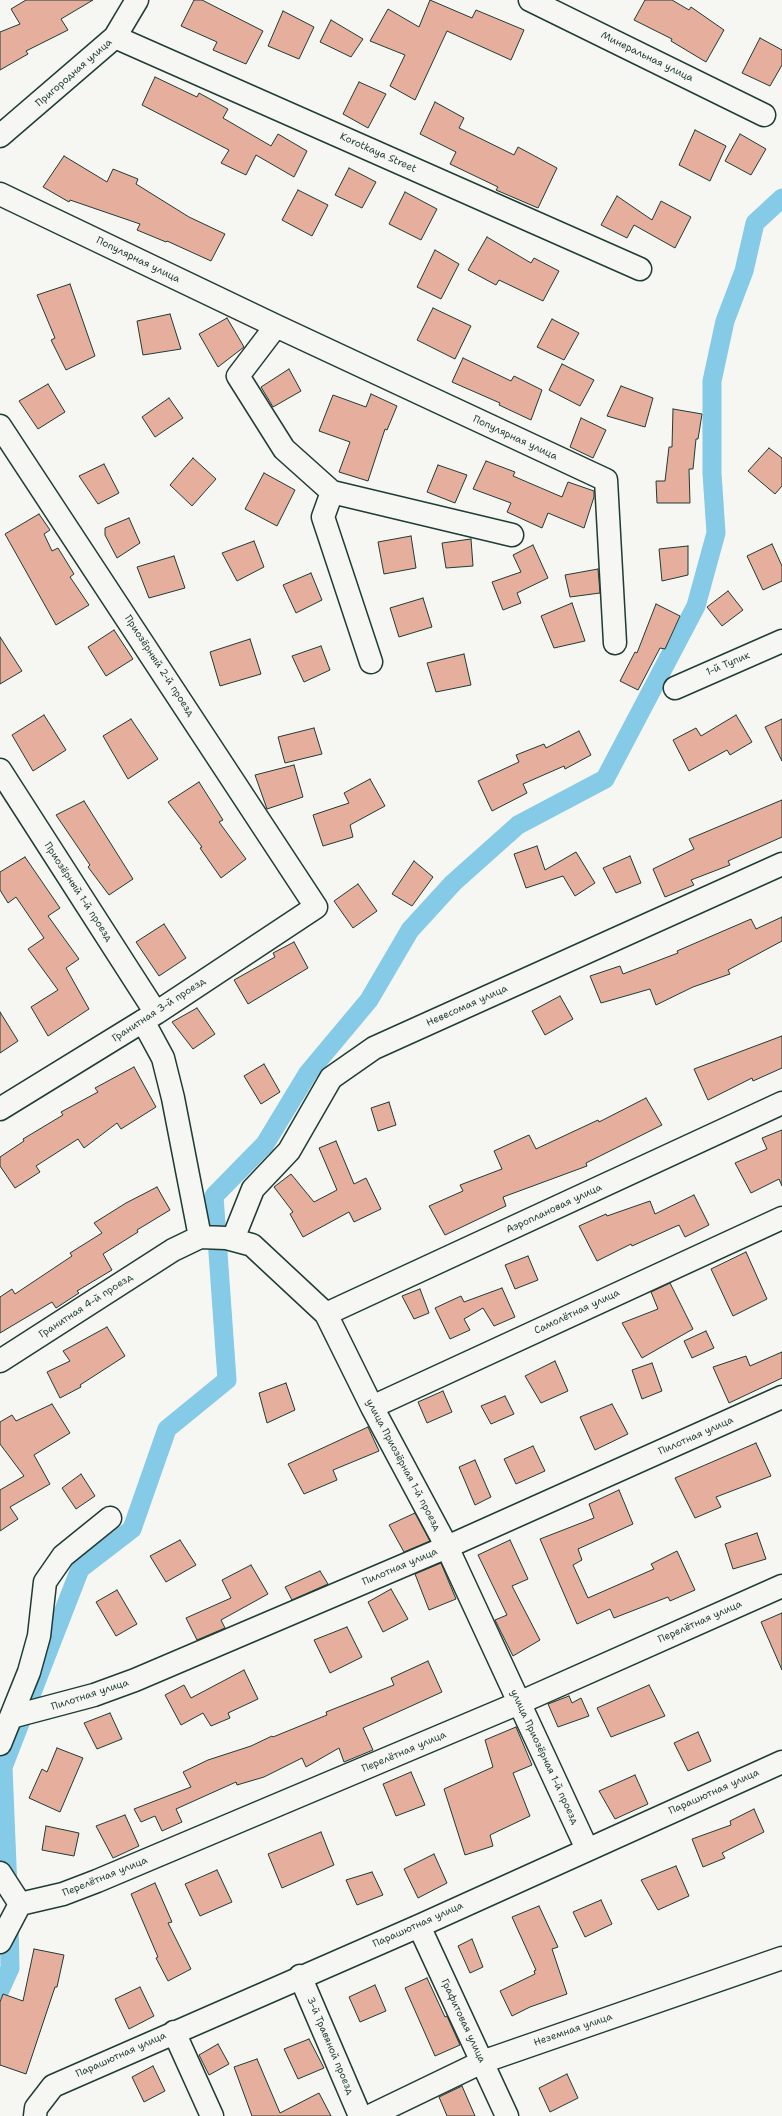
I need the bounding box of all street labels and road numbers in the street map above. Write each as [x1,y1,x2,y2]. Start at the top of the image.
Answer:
street label: Минеральная улица [599,29,695,85]
street label: Пригородная улица [33,36,115,110]
street label: Korotkaya Street [338,131,418,175]
street label: Популярная улица [94,234,182,286]
street label: Популярная улица [471,413,559,463]
street label: Приозёрный 2-й проезд [122,613,196,719]
street label: 1-й Тупик [704,649,752,679]
street label: Приозёрный 1-й проезд [41,840,115,944]
street label: Гранитная 3-й проезд [110,975,208,1045]
street label: Невесомая улица [425,983,509,1029]
street label: Аэроплановая улица [504,1182,604,1236]
street label: Гранитная 4-й проезд [37,1271,135,1341]
street label: Самолётная улица [532,1287,622,1337]
street label: улица Приозёрная 1-й проезд [363,1397,443,1533]
street label: Пилотная улица [657,1414,735,1458]
street label: Пилотная улица [361,1546,439,1588]
street label: Перелётная улица [656,1598,744,1646]
street label: Пилотная улица [50,1677,130,1713]
street label: улица Приозёрная 1-й проезд [507,1688,581,1826]
street label: Перелётная улица [360,1729,448,1775]
street label: Парашютная улица [667,1767,761,1817]
street label: Перелётная улица [61,1854,149,1900]
street label: Парашютная улица [371,1900,465,1950]
street label: Графитовая улица [438,1977,488,2065]
street label: 3-й Травяной проезд [304,1995,356,2097]
street label: Неземная улица [532,2011,614,2049]
street label: Парашютная улица [74,2030,168,2080]

